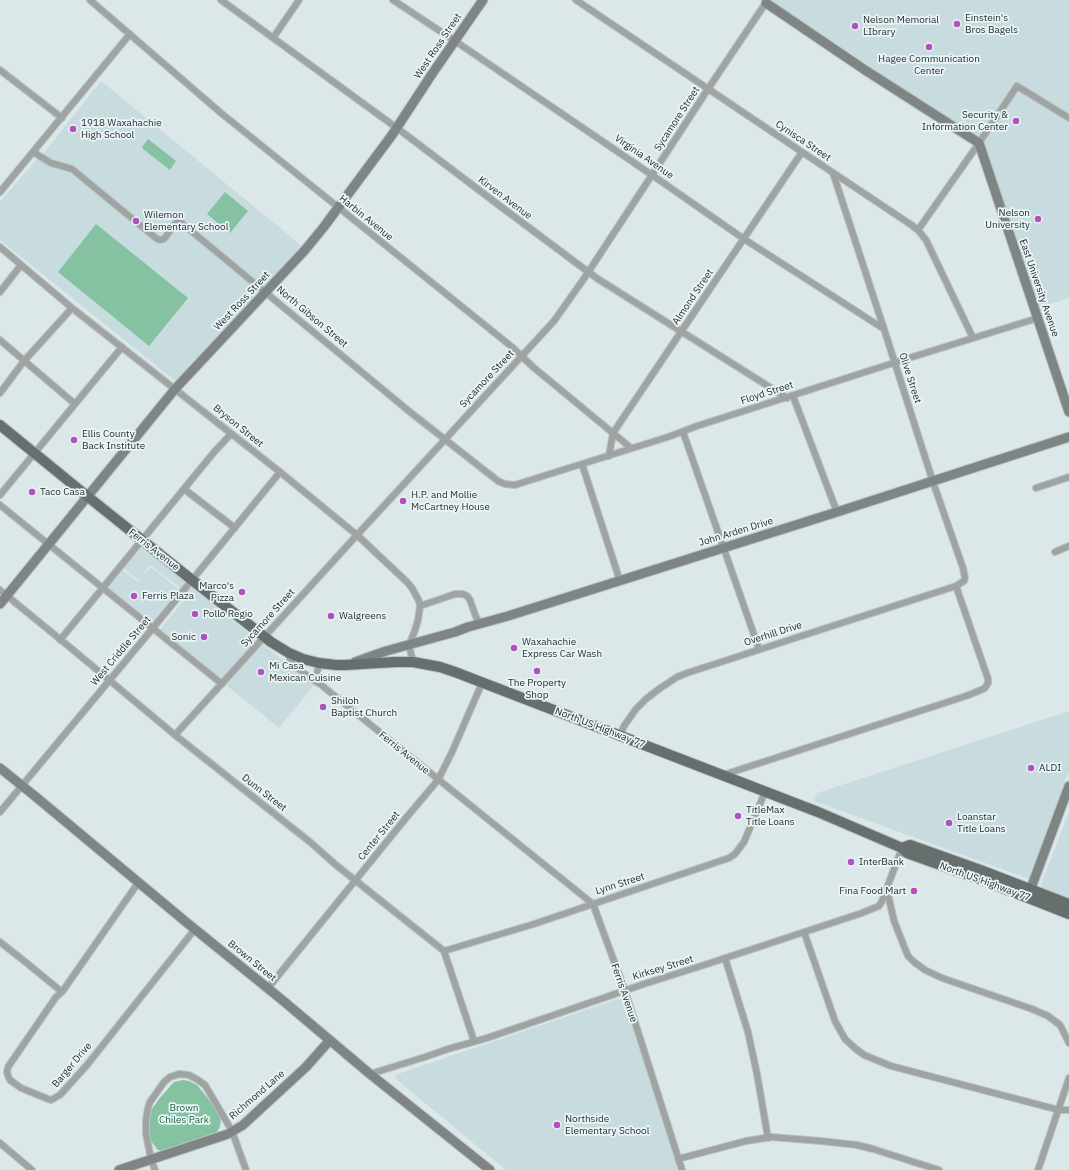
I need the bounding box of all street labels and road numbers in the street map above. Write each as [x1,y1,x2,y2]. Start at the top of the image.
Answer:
street label: West Ross Street [412,11,464,81]
street label: Sycamore Street [652,85,702,153]
street label: Cynisca Street [773,118,833,164]
street label: Virginia Avenue [612,132,676,182]
street label: Kirven Avenue [476,174,534,222]
street label: Harbin Avenue [337,193,395,243]
street label: East University Avenue [1017,238,1061,338]
street label: Almond Street [670,267,716,327]
street label: West Ross Street [212,269,272,333]
street label: North Gibson Street [274,284,350,350]
street label: Sycamore Street [457,348,517,410]
street label: Olive Street [896,351,924,405]
street label: Floyd Street [739,379,795,407]
street label: Bryson Street [210,402,266,450]
street label: John Arden Drive [697,515,775,549]
street label: Ferris Avenue [126,526,182,574]
street label: Sycamore Street [239,586,297,650]
street label: West Criddle Street [88,614,154,688]
street label: Overhill Drive [743,619,803,649]
street label: North US Highway 77 [553,705,647,751]
street label: Ferris Avenue [376,729,432,777]
street label: Dunn Street [239,772,289,814]
street label: Center Street [356,809,402,863]
street label: North US Highway 77 [938,860,1032,904]
street label: Lynn Street [594,870,646,898]
street label: Brown Street [225,938,279,984]
street label: Kirksey Street [631,953,695,983]
street label: Ferris Avenue [608,962,640,1024]
street label: Barger Drive [50,1040,94,1090]
street label: Richmond Lane [227,1068,287,1122]

